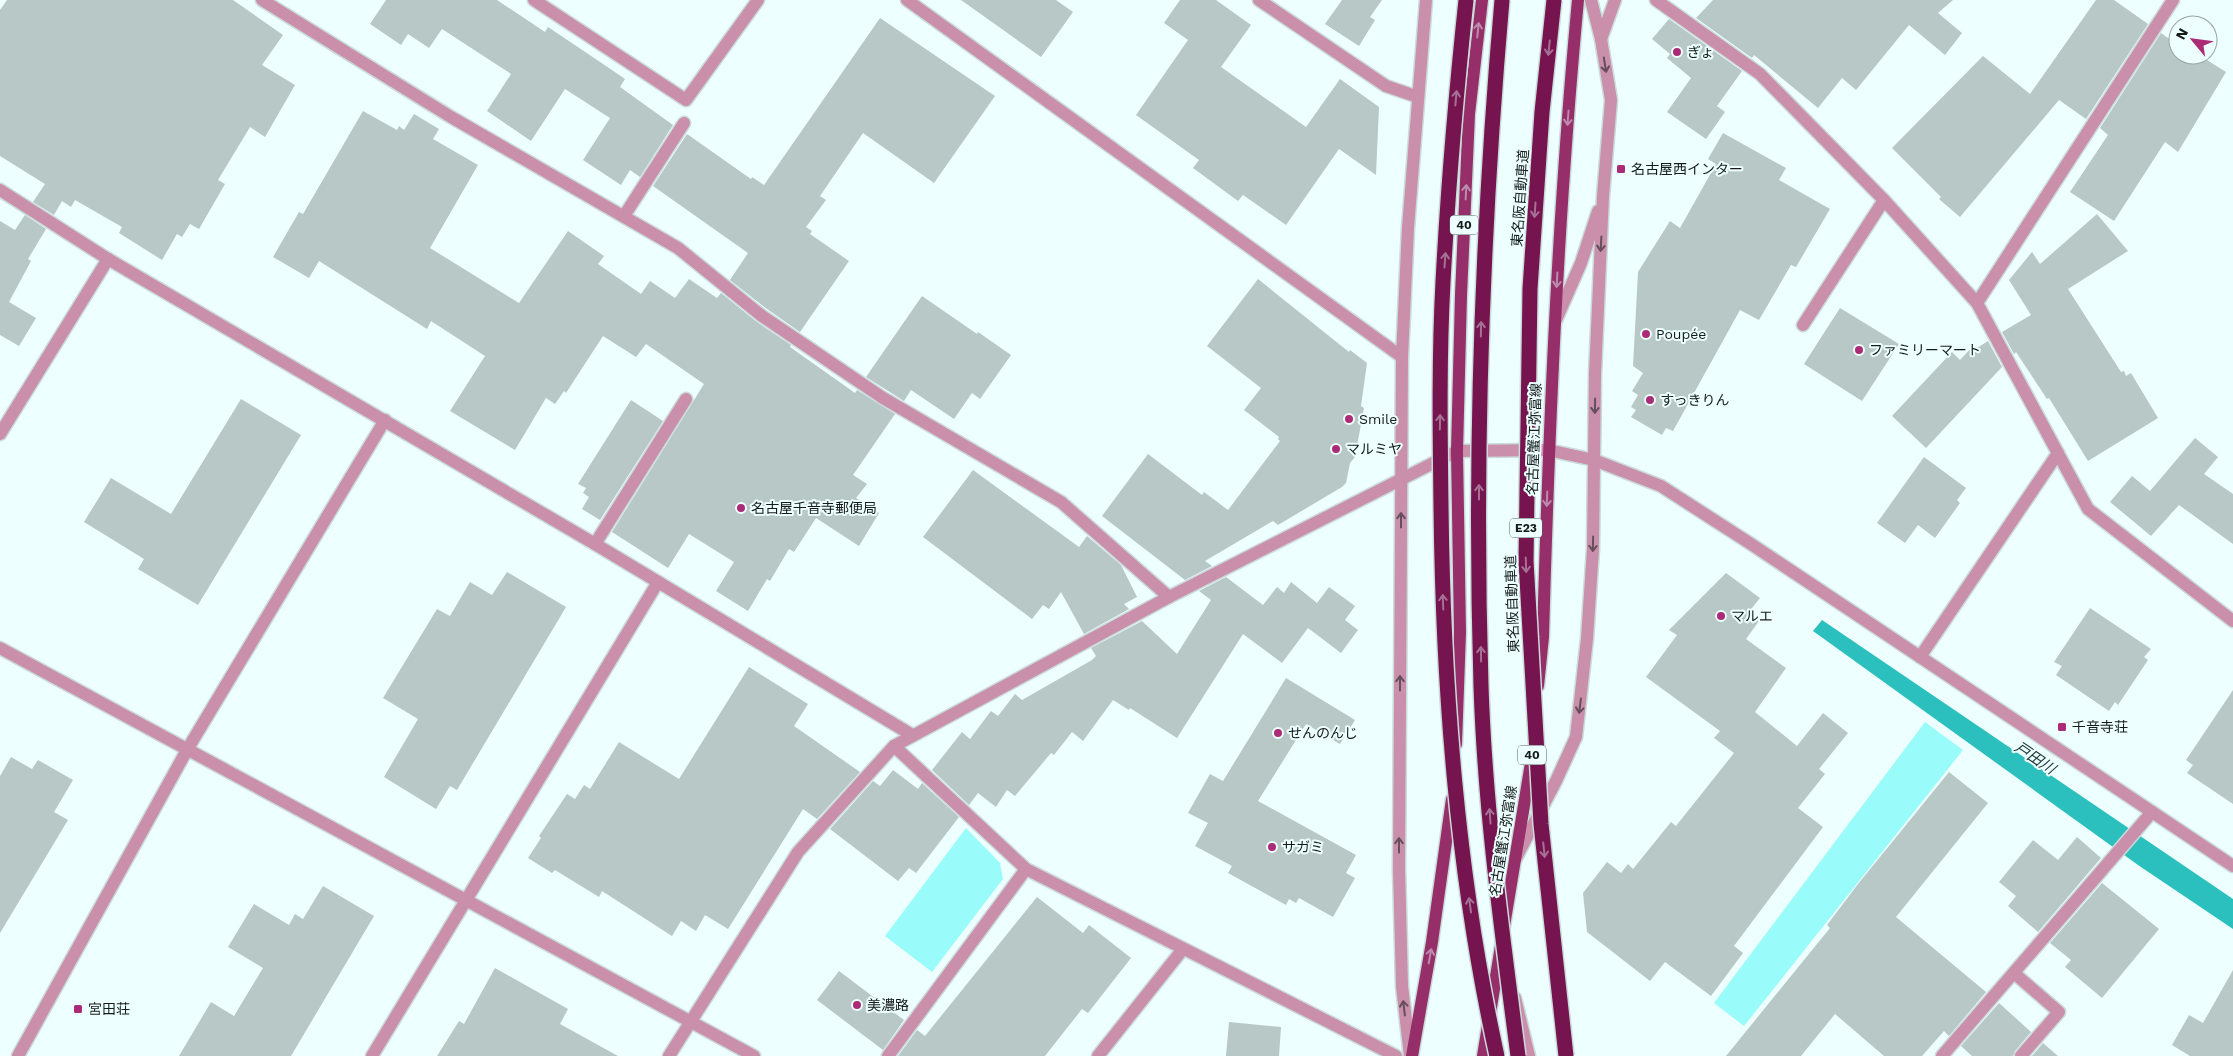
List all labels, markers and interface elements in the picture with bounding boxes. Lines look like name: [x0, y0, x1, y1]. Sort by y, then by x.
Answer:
north arrow: [2168, 15, 2218, 65]
one-way arrow: [1473, 22, 1483, 38]
text: N: [2172, 25, 2191, 42]
one-way arrow: [1544, 40, 1554, 56]
place label: ぎょ: [1687, 44, 1714, 60]
marker: ぎょ: [1671, 46, 1683, 58]
one-way arrow: [1600, 56, 1610, 72]
one-way arrow: [1451, 90, 1461, 106]
one-way arrow: [1563, 110, 1572, 126]
street label: 東名阪自動車道: [1509, 149, 1531, 247]
place label: 名古屋西インター: [1631, 161, 1743, 177]
marker: 名古屋西インター: [1615, 163, 1627, 175]
one-way arrow: [1461, 184, 1470, 200]
one-way arrow: [1531, 202, 1540, 218]
road number: 40: [1450, 216, 1478, 234]
one-way arrow: [1596, 236, 1605, 252]
one-way arrow: [1440, 252, 1449, 268]
one-way arrow: [1552, 272, 1561, 288]
one-way arrow: [1477, 321, 1486, 337]
place label: Poupée: [1656, 326, 1706, 342]
marker: Poupée: [1640, 328, 1652, 340]
place label: ファミリーマート: [1869, 342, 1981, 358]
marker: ファミリーマート: [1853, 344, 1865, 356]
street label: 名古屋蟹江弥富線: [1524, 383, 1544, 495]
place label: すっきりん: [1660, 392, 1729, 408]
marker: すっきりん: [1644, 394, 1656, 406]
one-way arrow: [1590, 398, 1599, 414]
place label: Smile: [1359, 411, 1397, 427]
marker: Smile: [1343, 413, 1355, 425]
one-way arrow: [1436, 414, 1445, 430]
place label: マルミヤ: [1346, 441, 1402, 457]
marker: マルミヤ: [1330, 443, 1342, 455]
one-way arrow: [1474, 484, 1484, 500]
one-way arrow: [1542, 490, 1551, 506]
place label: 名古屋千音寺郵便局: [751, 500, 877, 516]
marker: 名古屋千音寺郵便局: [735, 502, 747, 514]
one-way arrow: [1396, 513, 1405, 529]
road number: E23: [1510, 518, 1542, 538]
one-way arrow: [1588, 536, 1598, 552]
street label: 東名阪自動車道: [1502, 555, 1522, 653]
one-way arrow: [1521, 556, 1531, 573]
one-way arrow: [1438, 594, 1447, 610]
place label: マルエ: [1731, 608, 1773, 624]
marker: マルエ: [1715, 610, 1727, 622]
one-way arrow: [1476, 646, 1486, 662]
one-way arrow: [1395, 675, 1405, 692]
one-way arrow: [1575, 697, 1585, 713]
place label: 千音寺荘: [2072, 719, 2128, 735]
marker: 千音寺荘: [2056, 721, 2068, 733]
place label: せんのんじ: [1288, 725, 1358, 741]
marker: せんのんじ: [1272, 727, 1284, 739]
water label: 戸田川: [2011, 738, 2060, 779]
road number: 40: [1518, 746, 1546, 764]
street label: 名古屋蟹江弥富線: [1486, 784, 1520, 898]
one-way arrow: [1485, 809, 1495, 825]
one-way arrow: [1394, 838, 1404, 854]
place label: サガミ: [1282, 839, 1324, 855]
marker: サガミ: [1266, 841, 1278, 853]
one-way arrow: [1539, 841, 1549, 857]
one-way arrow: [1465, 897, 1475, 913]
one-way arrow: [1425, 949, 1435, 965]
place label: 美濃路: [867, 997, 909, 1013]
marker: 美濃路: [851, 999, 863, 1011]
one-way arrow: [1399, 1000, 1409, 1016]
place label: 宮田荘: [88, 1001, 130, 1017]
marker: 宮田荘: [72, 1003, 84, 1015]

